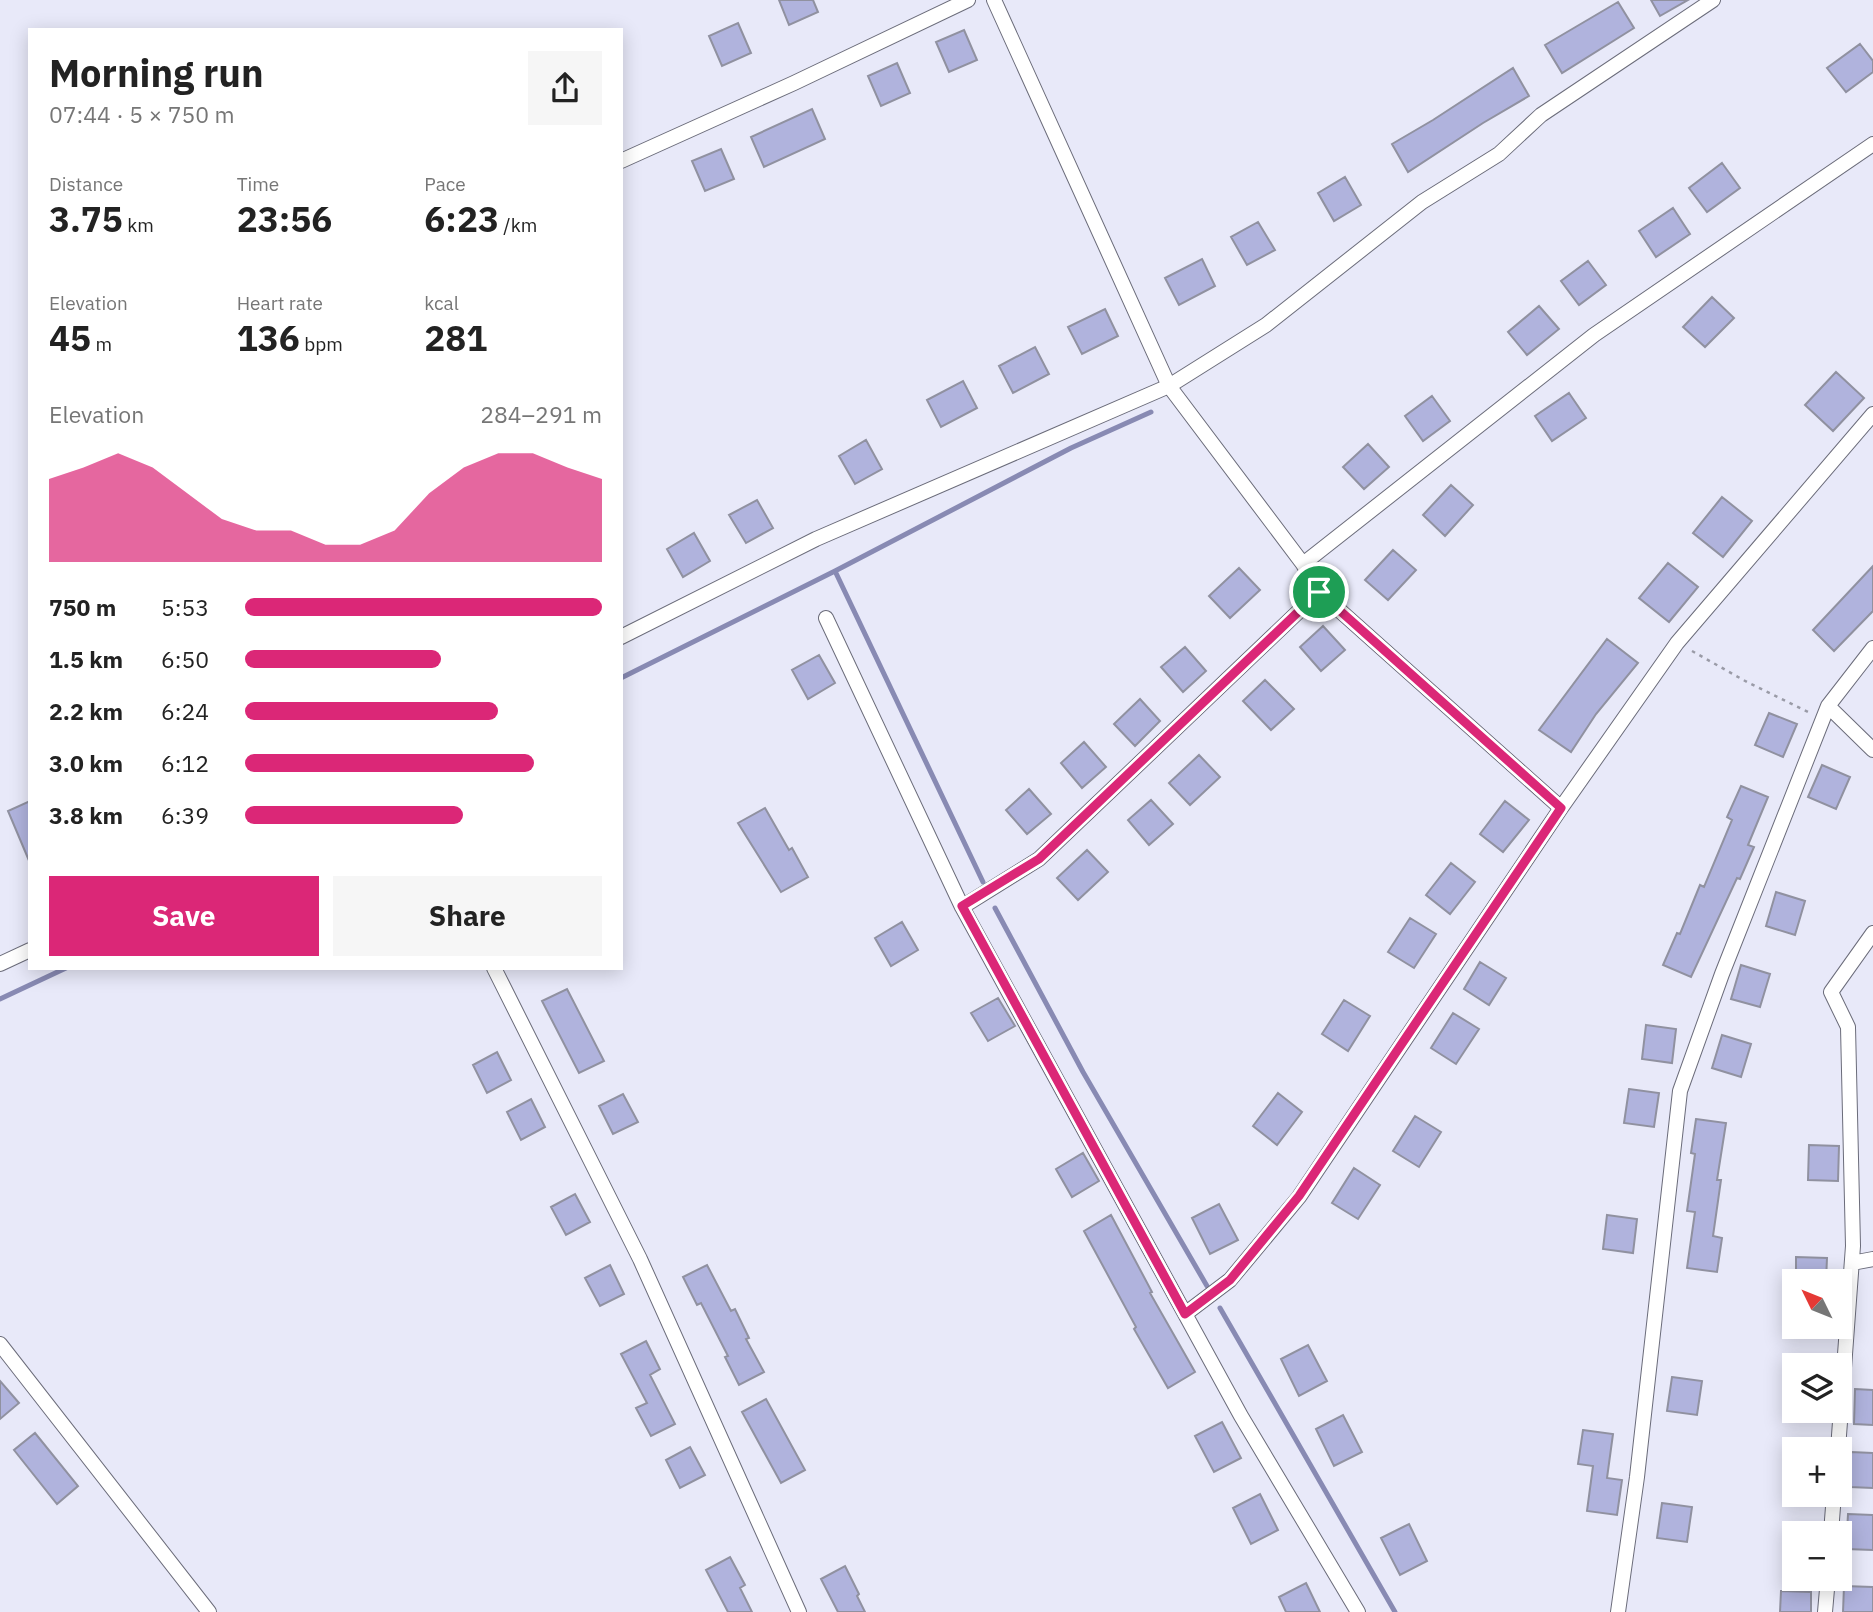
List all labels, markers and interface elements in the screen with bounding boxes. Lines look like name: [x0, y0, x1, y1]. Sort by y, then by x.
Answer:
text: Morning run: [49, 48, 264, 97]
button: share: [528, 51, 602, 125]
text: 07:44 · 5 × 750 m: [49, 99, 235, 129]
text: Distance: [49, 172, 123, 196]
text: Time: [237, 172, 279, 196]
text: Pace: [424, 172, 466, 196]
text: 3.75: [49, 196, 123, 242]
text: 23:56: [237, 196, 332, 242]
text: 6:23: [424, 196, 499, 242]
text: km: [123, 213, 154, 237]
text: /km: [499, 213, 537, 237]
text: Elevation: [49, 291, 128, 315]
text: Heart rate: [237, 291, 323, 315]
text: kcal: [424, 291, 459, 315]
text: 45: [49, 315, 91, 361]
text: 136: [237, 315, 300, 361]
text: 281: [424, 315, 487, 361]
text: m: [91, 332, 112, 356]
text: bpm: [300, 332, 343, 356]
text: Elevation: [49, 399, 144, 429]
text: 284–291 m: [480, 399, 602, 429]
pin: [1289, 562, 1349, 622]
icon: arrive: [1300, 573, 1338, 611]
text: 750 m: [49, 592, 116, 622]
text: 5:53: [161, 592, 209, 622]
text: 1.5 km: [49, 644, 123, 674]
text: 6:50: [161, 644, 209, 674]
text: 2.2 km: [49, 696, 123, 726]
text: 6:24: [161, 696, 209, 726]
text: 3.0 km: [49, 748, 123, 778]
text: 6:12: [161, 748, 209, 778]
text: 3.8 km: [49, 800, 123, 830]
text: 6:39: [161, 800, 209, 830]
button: Save: [49, 876, 319, 956]
button: Share: [333, 876, 602, 956]
north arrow: [1782, 1269, 1852, 1339]
map controls: [1782, 1269, 1852, 1591]
button: layers: [1782, 1353, 1852, 1423]
button: +: [1782, 1437, 1852, 1507]
button: −: [1782, 1521, 1852, 1591]

